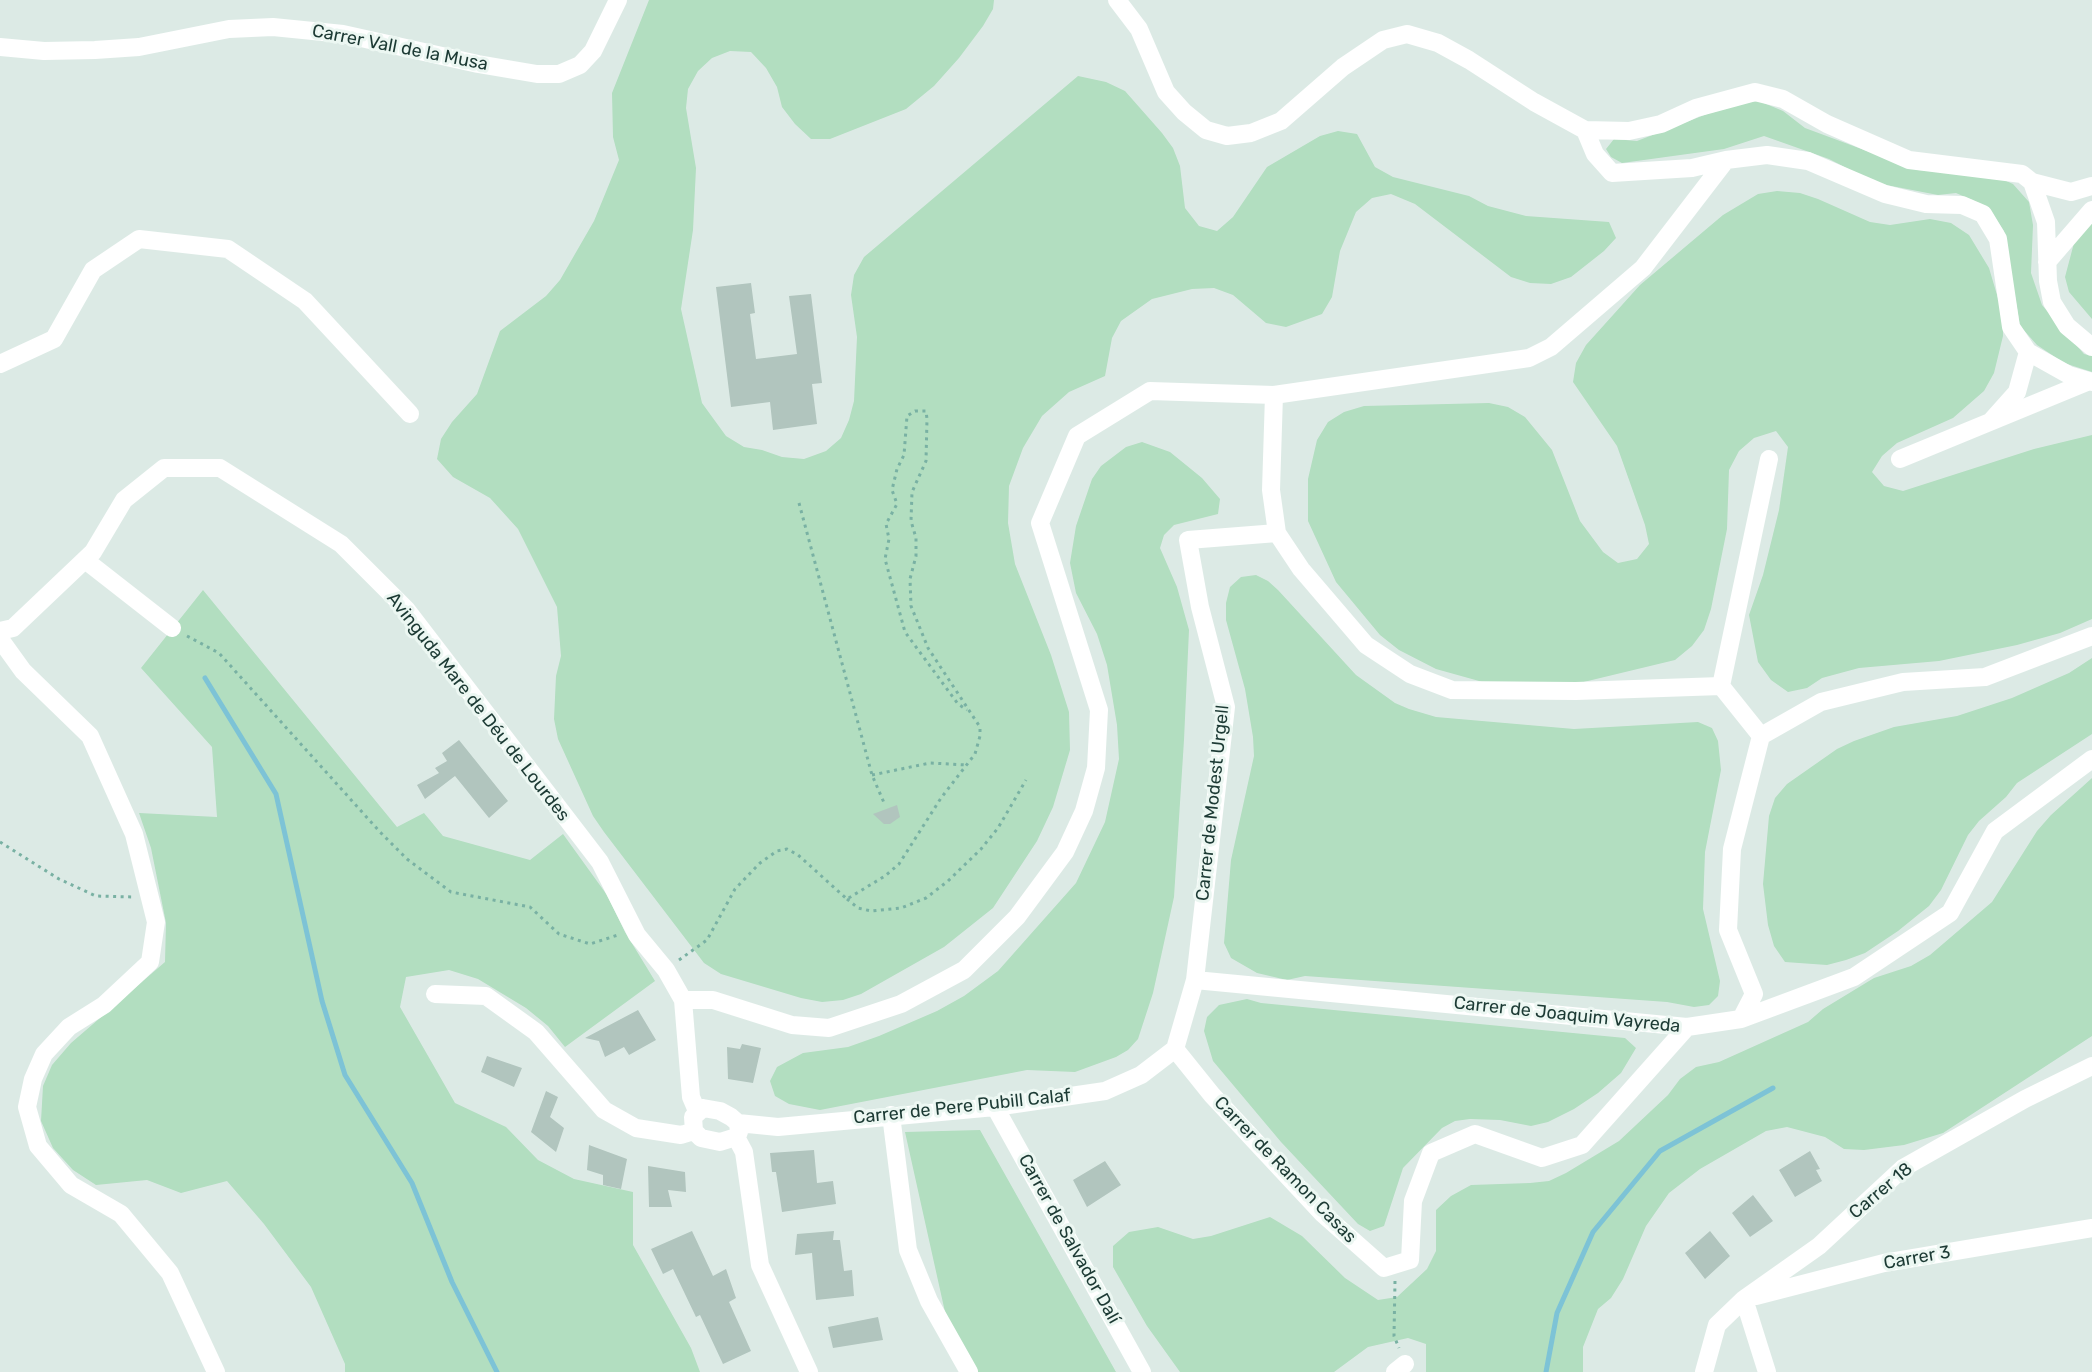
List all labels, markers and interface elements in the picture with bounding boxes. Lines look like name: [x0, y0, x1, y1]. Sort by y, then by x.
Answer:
street label: Carrer Vall de la Musa: [310, 20, 490, 76]
street label: Avinguda Mare de Déu de Lourdes: [382, 588, 574, 826]
street label: Carrer de Modest Urgell: [1192, 704, 1234, 902]
street label: Carrer de Joaquim Vayreda: [1453, 992, 1681, 1038]
street label: Carrer de Pere Pubill Calaf: [852, 1085, 1072, 1129]
street label: Carrer de Ramon Casas: [1209, 1092, 1361, 1248]
street label: Carrer de Salvador Dalí: [1013, 1151, 1125, 1327]
street label: Carrer 18: [1845, 1158, 1917, 1224]
street label: Carrer 3: [1882, 1241, 1952, 1275]

